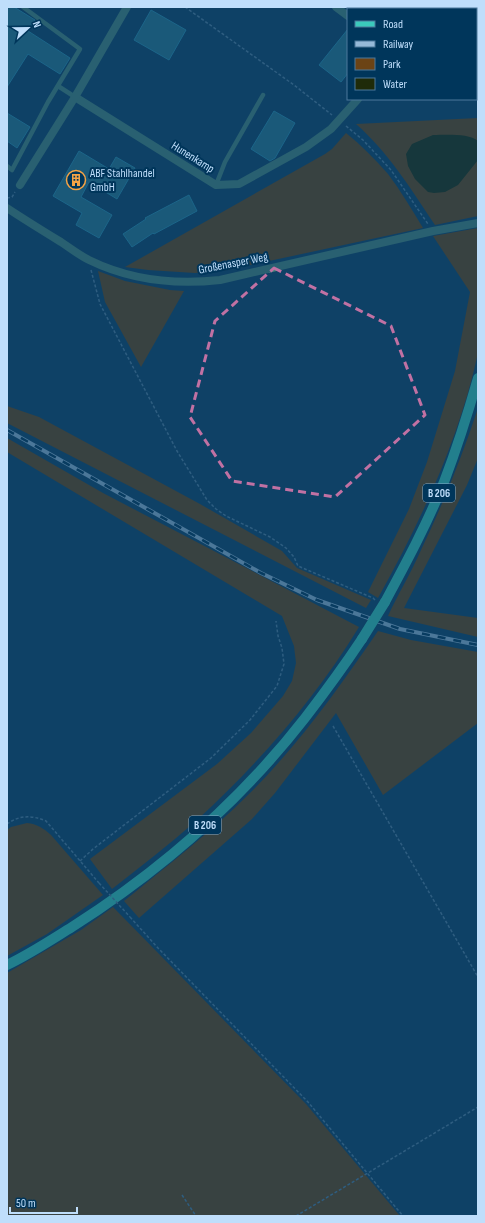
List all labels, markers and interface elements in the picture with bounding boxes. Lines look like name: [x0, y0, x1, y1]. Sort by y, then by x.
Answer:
north arrow: [8, 8, 48, 48]
legend: [347, 8, 477, 100]
text: Road: [383, 17, 403, 32]
text: N: [30, 19, 44, 30]
text: Railway: [383, 37, 414, 52]
text: Park: [383, 57, 401, 72]
text: Water: [383, 77, 407, 92]
street label: Hunenkamp: [168, 138, 217, 177]
place label: ABF Stahlhandel GmbH: [89, 166, 155, 195]
building icon: ABF Stahlhandel GmbH: [65, 169, 87, 191]
street label: Großenasper Weg: [197, 249, 269, 278]
road number: B 206: [423, 484, 455, 502]
road number: B 206: [189, 816, 221, 834]
scale bar: [10, 1189, 77, 1215]
text: 50 m: [16, 1196, 36, 1211]

